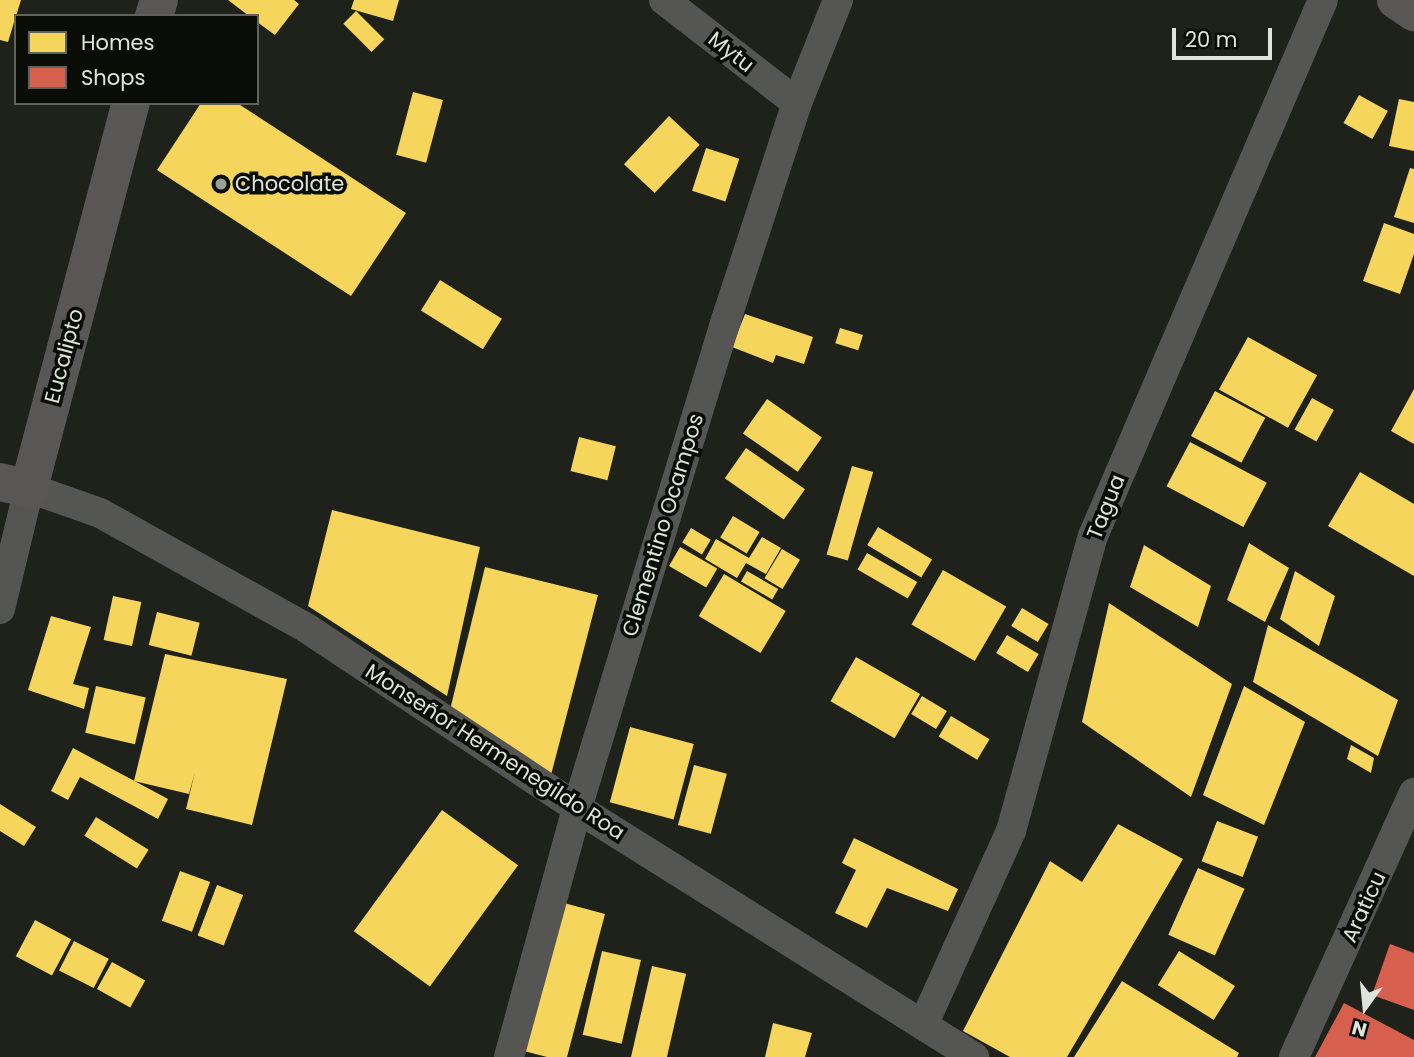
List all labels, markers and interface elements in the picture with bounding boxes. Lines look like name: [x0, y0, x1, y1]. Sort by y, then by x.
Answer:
legend: [14, 14, 259, 105]
scale bar: [1176, 14, 1276, 58]
text: 20 m: [1185, 25, 1238, 54]
street label: Mytu: [703, 26, 759, 78]
text: Homes: [81, 28, 155, 57]
text: Shops: [81, 63, 145, 92]
place label: Chocolate: [235, 171, 344, 197]
marker: Chocolate: [213, 176, 229, 192]
street label: Eucalipto: [39, 306, 89, 406]
street label: Clementino Ocampos: [617, 411, 709, 639]
street label: Tagua: [1082, 471, 1130, 543]
street label: Monseñor Hermenegildo Roa: [361, 659, 629, 845]
street label: Araticu: [1337, 868, 1391, 946]
north arrow: [1330, 973, 1400, 1043]
text: N: [1349, 1014, 1370, 1044]

